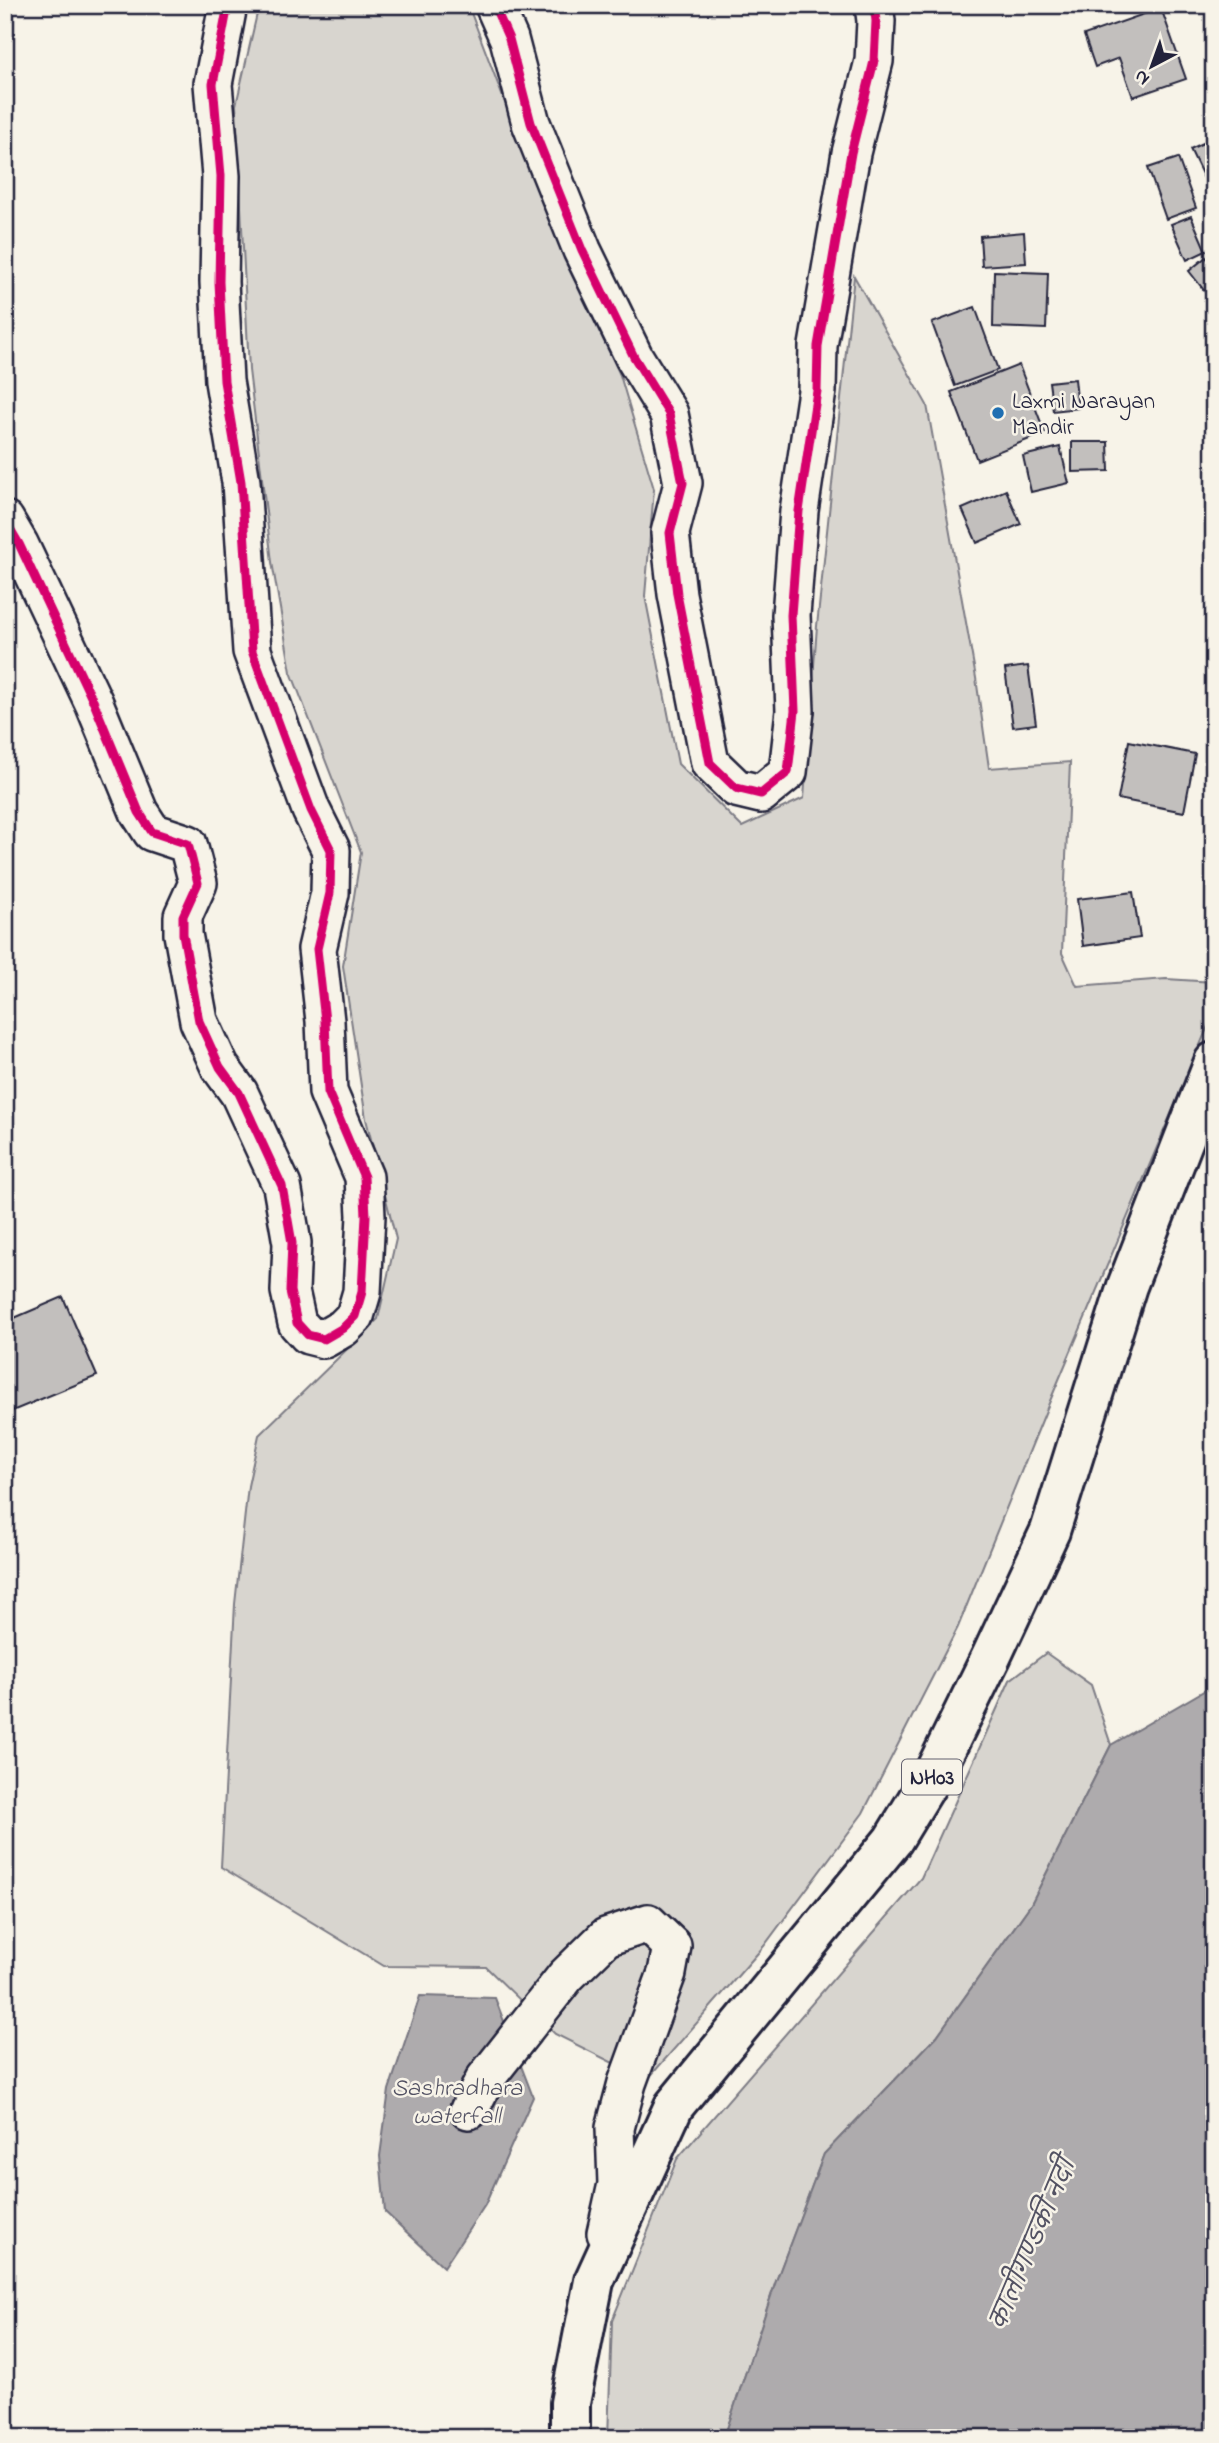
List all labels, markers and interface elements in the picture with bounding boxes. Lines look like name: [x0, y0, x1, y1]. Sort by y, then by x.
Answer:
north arrow: [1118, 32, 1188, 102]
text: N: [1129, 62, 1156, 91]
place label: Laxmi Narayan Mandir: [1012, 386, 1155, 445]
marker: Laxmi Narayan Mandir: [990, 405, 1006, 421]
road number: NH03: [902, 1760, 962, 1795]
water label: Sashradhara waterfall: [392, 2072, 523, 2135]
water label: कालीगण्डकी नदी: [979, 2147, 1088, 2336]

